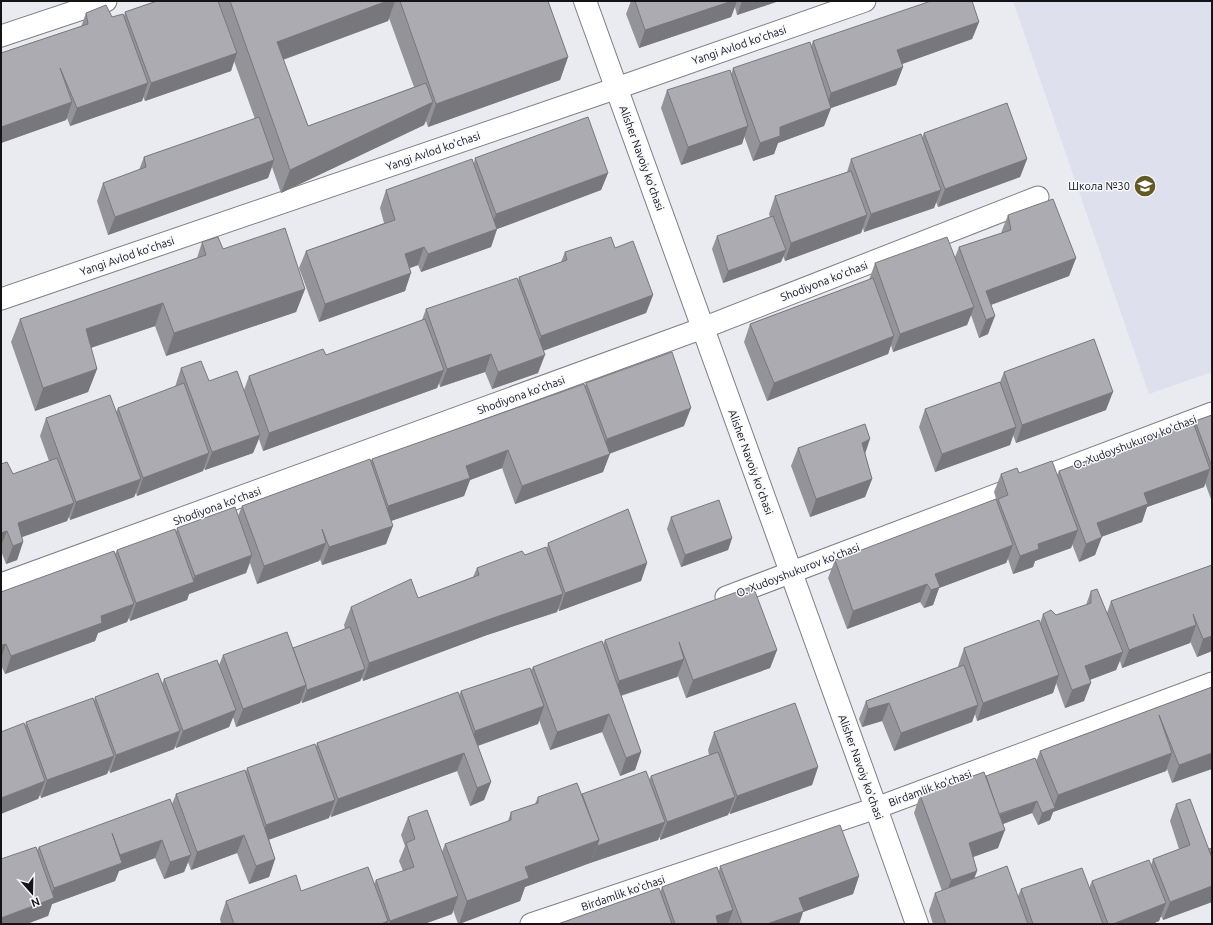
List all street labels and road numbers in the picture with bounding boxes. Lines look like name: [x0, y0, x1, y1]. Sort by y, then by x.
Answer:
street label: Yangi Avlod ko'chasi: [690, 23, 788, 67]
street label: Alisher Navoiy ko'chasi: [617, 104, 667, 212]
street label: Yangi Avlod ko'chasi: [384, 129, 482, 173]
street label: Yangi Avlod ko'chasi: [78, 234, 176, 278]
street label: Shodiyona ko'chasi: [779, 259, 869, 303]
street label: Shodiyona ko'chasi: [476, 374, 566, 416]
street label: Alisher Navoiy ko'chasi: [726, 408, 776, 516]
street label: O. Xudoyshukurov ko'chasi: [1072, 413, 1198, 471]
street label: Shodiyona ko'chasi: [172, 485, 262, 527]
street label: O. Xudoyshukurov ko'chasi: [735, 541, 861, 599]
street label: Alisher Navoiy ko'chasi: [836, 713, 886, 821]
street label: Birdamlik ko'chasi: [887, 767, 973, 809]
street label: Birdamlik ko'chasi: [580, 873, 666, 913]

